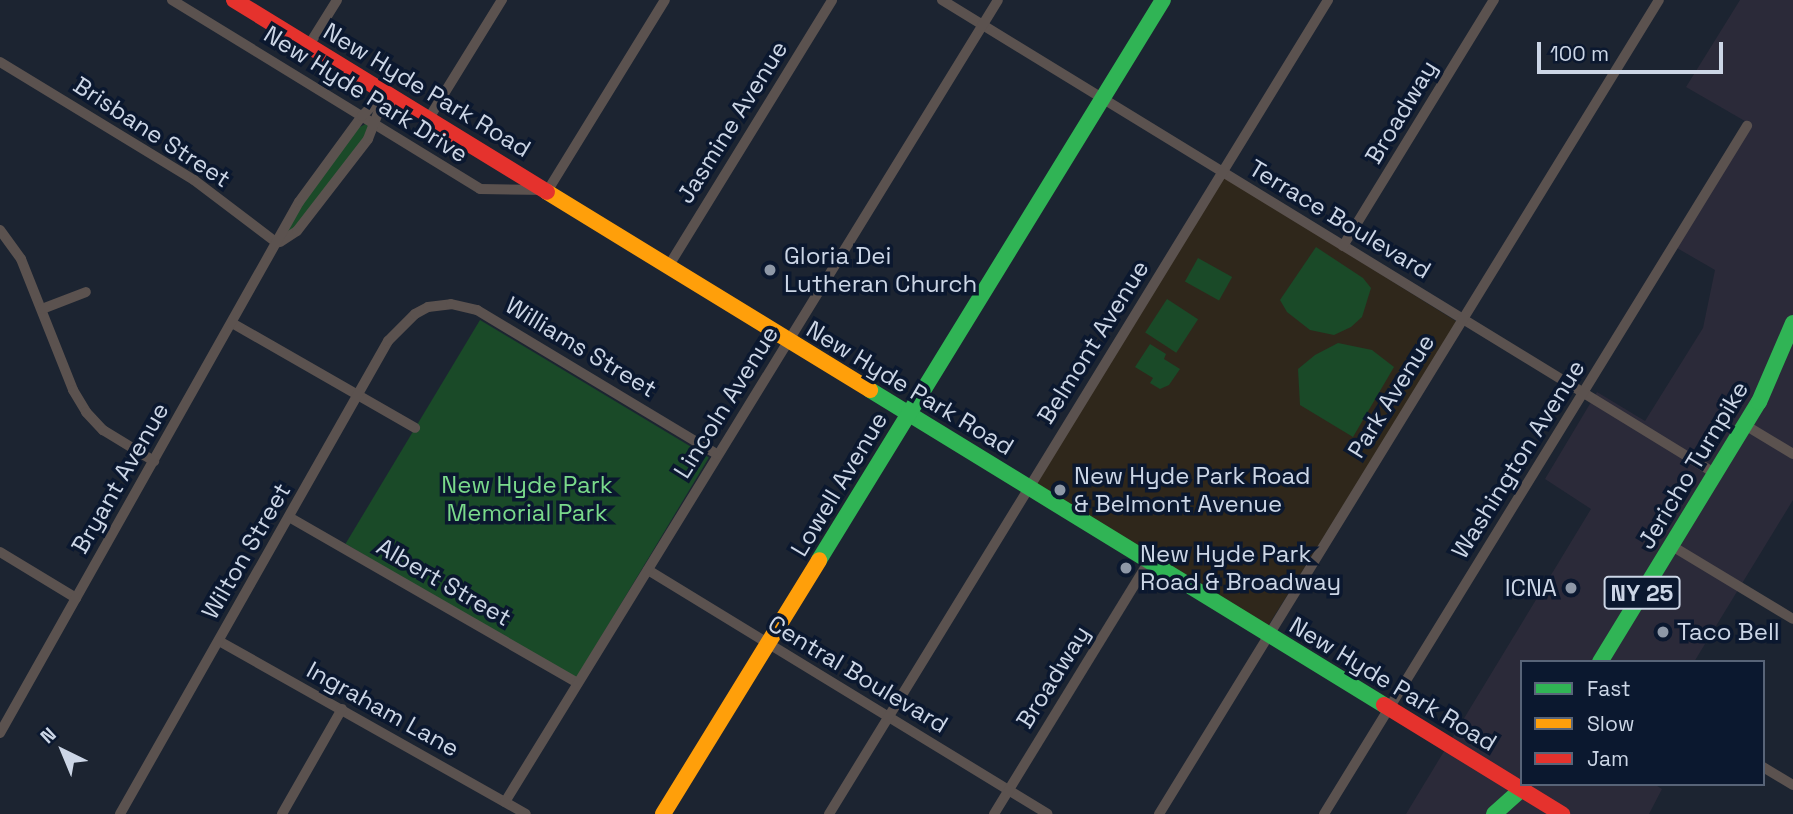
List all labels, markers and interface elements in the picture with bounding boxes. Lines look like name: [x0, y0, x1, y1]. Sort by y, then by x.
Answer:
street label: New Hyde Park Road: [318, 17, 536, 163]
street label: New Hyde Park Drive: [259, 19, 473, 169]
scale bar: [1541, 28, 1727, 72]
street label: Jasmine Avenue: [670, 35, 794, 209]
text: 100 m: [1550, 40, 1609, 67]
street label: Broadway: [1359, 55, 1443, 169]
street label: Brisbane Street: [68, 71, 236, 193]
street label: Terrace Boulevard: [1244, 153, 1436, 285]
place label: Gloria Dei Lutheran Church: [784, 242, 977, 298]
street label: Belmont Avenue: [1031, 255, 1155, 429]
marker: Gloria Dei Lutheran Church: [762, 262, 778, 278]
street label: Williams Street: [500, 291, 662, 403]
street label: New Hyde Park Road: [801, 315, 1019, 461]
street label: Lincoln Avenue: [668, 320, 784, 484]
street label: Park Avenue: [1341, 329, 1441, 463]
street label: Washington Avenue: [1445, 354, 1591, 564]
street label: Jericho Turnpike: [1631, 376, 1755, 554]
street label: Bryant Avenue: [65, 397, 175, 559]
street label: Lowell Avenue: [785, 407, 893, 561]
place label: New Hyde Park Road & Belmont Avenue: [1074, 462, 1311, 518]
park label: New Hyde Park Memorial Park: [441, 471, 613, 527]
street label: Wilton Street: [195, 478, 297, 624]
marker: New Hyde Park Road & Belmont Avenue: [1052, 482, 1068, 498]
street label: Albert Street: [372, 532, 516, 632]
place label: New Hyde Park Road & Broadway: [1140, 540, 1341, 596]
marker: New Hyde Park Road & Broadway: [1118, 560, 1134, 576]
road number: NY 25: [1602, 573, 1682, 612]
place label: ICNA: [1505, 574, 1557, 602]
marker: ICNA: [1563, 580, 1579, 596]
street label: Central Boulevard: [763, 609, 953, 739]
street label: New Hyde Park Road: [1284, 611, 1502, 757]
place label: Taco Bell: [1677, 618, 1780, 646]
street label: Broadway: [1010, 620, 1096, 734]
marker: Taco Bell: [1655, 624, 1671, 640]
street label: Ingraham Lane: [302, 655, 464, 763]
legend: [1520, 660, 1765, 786]
text: Fast: [1587, 675, 1631, 702]
text: Slow: [1587, 710, 1635, 737]
north arrow: [28, 716, 98, 786]
text: N: [35, 722, 62, 749]
text: Jam: [1587, 745, 1629, 772]

